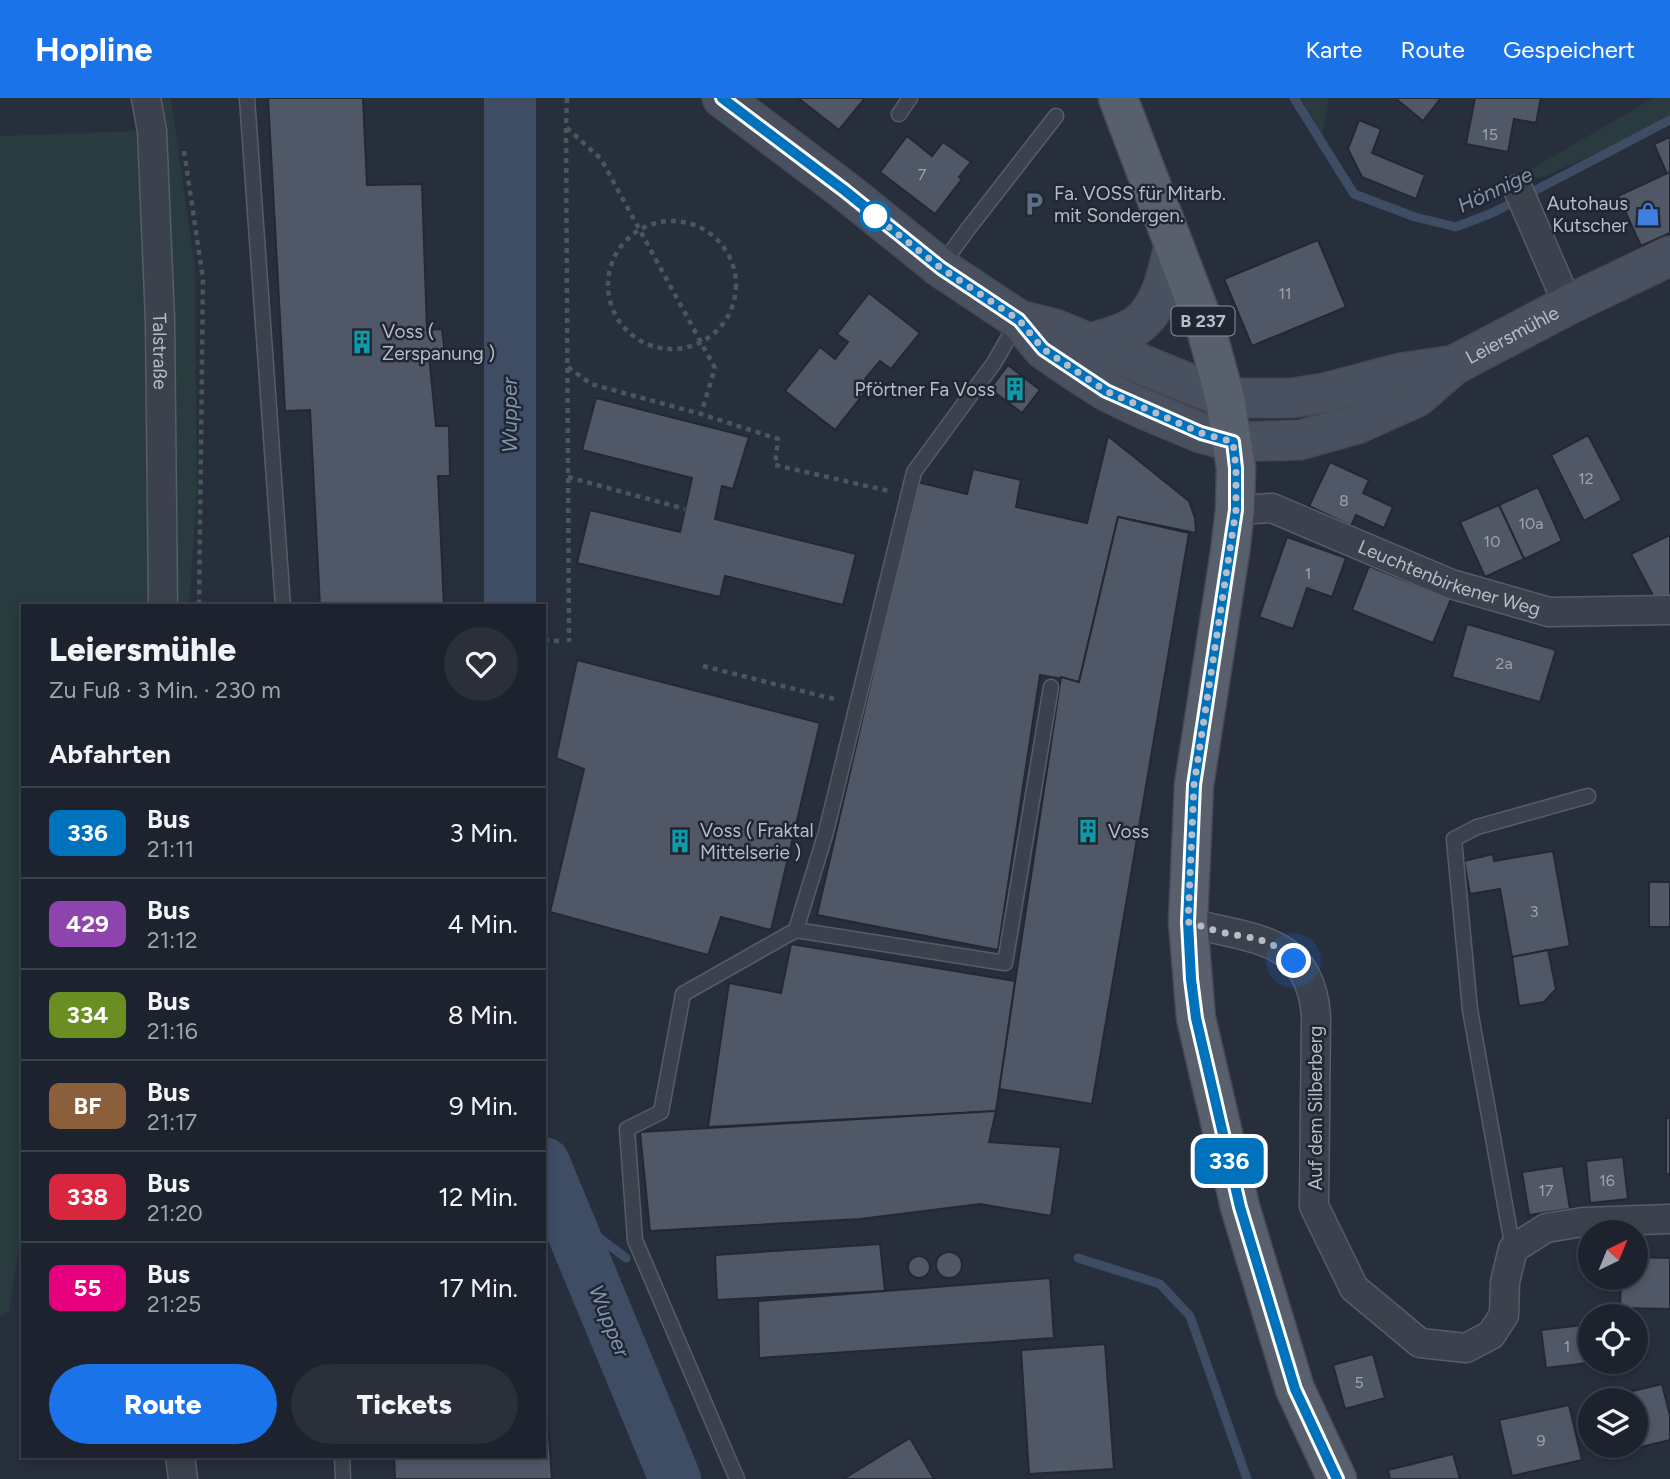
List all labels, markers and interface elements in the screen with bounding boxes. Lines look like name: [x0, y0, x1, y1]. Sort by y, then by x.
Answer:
text: Hopline: [35, 30, 153, 69]
text: Karte: [1306, 35, 1362, 64]
text: Route: [1400, 35, 1465, 64]
text: Gespeichert: [1503, 35, 1635, 64]
house number: 15: [1482, 125, 1498, 144]
water label: Hönnige: [1453, 161, 1537, 218]
house number: 7: [918, 165, 927, 184]
place label: Fa. VOSS für Mitarb. mit Sondergen.: [1054, 182, 1226, 227]
parking icon: Fa. VOSS für Mitarb. mit Sondergen.: [1020, 190, 1048, 218]
place label: Autohaus Kutscher: [1547, 192, 1629, 237]
shop icon: Autohaus Kutscher: [1634, 200, 1662, 228]
unlabelled marker: [860, 201, 890, 231]
house number: 11: [1278, 284, 1292, 303]
street label: Leiersmühle: [1462, 301, 1563, 369]
road number: B 237: [1172, 306, 1234, 336]
street label: Talstraße: [148, 313, 172, 390]
place label: Voss ( Zerspanung ): [382, 320, 495, 365]
building icon: Voss ( Zerspanung ): [348, 328, 376, 356]
building icon: Pförtner Fa Voss: [1001, 375, 1029, 403]
water label: Wupper: [497, 376, 522, 453]
place label: Pförtner Fa Voss: [855, 378, 995, 401]
house number: 12: [1578, 469, 1594, 488]
house number: 8: [1339, 491, 1349, 510]
house number: 10a: [1518, 514, 1544, 533]
house number: 10: [1484, 532, 1500, 551]
street label: Leuchtenbirkener Weg: [1355, 535, 1543, 621]
house number: 1: [1305, 564, 1311, 583]
button: heart: [444, 627, 518, 701]
text: Leiersmühle: [49, 630, 236, 669]
house number: 2a: [1495, 654, 1513, 673]
text: Zu Fuß · 3 Min. · 230 m: [49, 676, 281, 704]
text: Abfahrten: [49, 738, 171, 770]
text: Bus: [147, 803, 190, 835]
text: 3 Min.: [449, 817, 518, 849]
building icon: Voss: [1074, 817, 1102, 845]
text: 336: [67, 818, 108, 847]
place label: Voss ( Fraktal Mittelserie ): [700, 819, 814, 864]
place label: Voss: [1108, 820, 1149, 843]
building icon: Voss ( Fraktal Mittelserie ): [666, 827, 694, 855]
text: 21:11: [147, 835, 194, 863]
text: Bus: [147, 894, 190, 926]
house number: 3: [1530, 902, 1538, 921]
text: 4 Min.: [447, 908, 518, 940]
text: 429: [66, 909, 109, 938]
text: 21:12: [147, 926, 198, 954]
your location: [1276, 943, 1311, 978]
text: Bus: [147, 985, 190, 1017]
text: 8 Min.: [448, 999, 518, 1031]
text: 334: [67, 1000, 108, 1029]
text: 21:16: [147, 1017, 198, 1045]
street label: Auf dem Silberberg: [1304, 1026, 1327, 1190]
text: Bus: [147, 1076, 190, 1108]
text: 9 Min.: [449, 1090, 518, 1122]
text: BF: [74, 1091, 101, 1120]
text: 21:17: [147, 1108, 197, 1136]
line badge: 336: [1189, 1138, 1269, 1184]
text: 336: [1209, 1146, 1249, 1175]
text: Bus: [147, 1167, 190, 1199]
house number: 16: [1599, 1171, 1615, 1190]
text: 12 Min.: [438, 1181, 518, 1213]
house number: 17: [1538, 1181, 1554, 1200]
text: 338: [67, 1182, 108, 1211]
text: 21:20: [147, 1199, 203, 1227]
north arrow: [1578, 1220, 1648, 1290]
map controls: [1578, 1220, 1648, 1458]
text: Bus: [147, 1258, 190, 1290]
text: 17 Min.: [439, 1272, 518, 1304]
text: 55: [74, 1273, 101, 1302]
water label: Wupper: [584, 1281, 635, 1361]
text: 21:25: [147, 1290, 201, 1318]
button: locate: [1578, 1304, 1648, 1374]
house number: 1: [1564, 1337, 1570, 1356]
button: Route: [49, 1364, 277, 1444]
button: Tickets: [291, 1364, 518, 1444]
house number: 5: [1354, 1373, 1364, 1392]
button: layers: [1578, 1388, 1648, 1458]
house number: 9: [1536, 1431, 1546, 1450]

